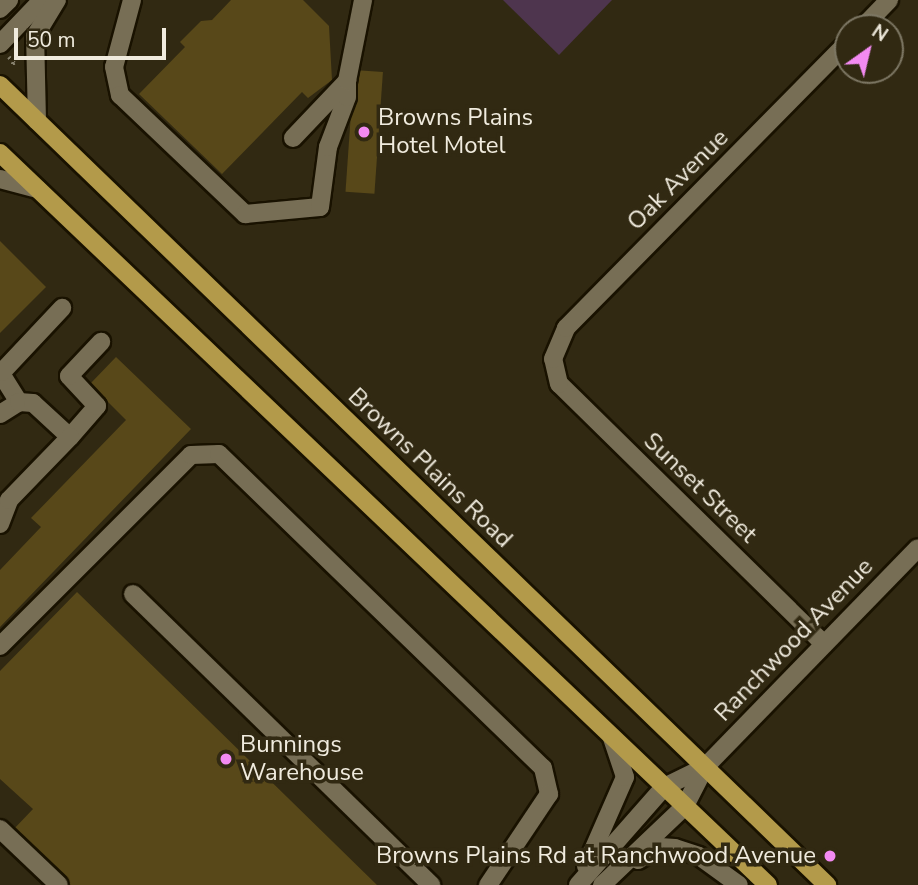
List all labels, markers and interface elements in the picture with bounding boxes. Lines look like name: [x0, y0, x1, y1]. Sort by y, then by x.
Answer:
scale bar: [18, 14, 170, 58]
north arrow: [834, 14, 904, 84]
text: N: [866, 18, 893, 48]
text: 50 m: [27, 26, 76, 54]
place label: Browns Plains Hotel Motel: [378, 104, 533, 160]
marker: Browns Plains Hotel Motel: [356, 124, 372, 140]
street label: Oak Avenue: [622, 124, 734, 236]
street label: Browns Plains Road: [342, 382, 518, 554]
street label: Sunset Street: [637, 427, 763, 549]
street label: Ranchwood Avenue: [709, 552, 879, 728]
place label: Bunnings Warehouse: [240, 731, 364, 787]
marker: Bunnings Warehouse: [218, 751, 234, 767]
place label: Browns Plains Rd at Ranchwood Avenue: [376, 842, 816, 870]
marker: Browns Plains Rd at Ranchwood Avenue: [822, 848, 838, 864]

